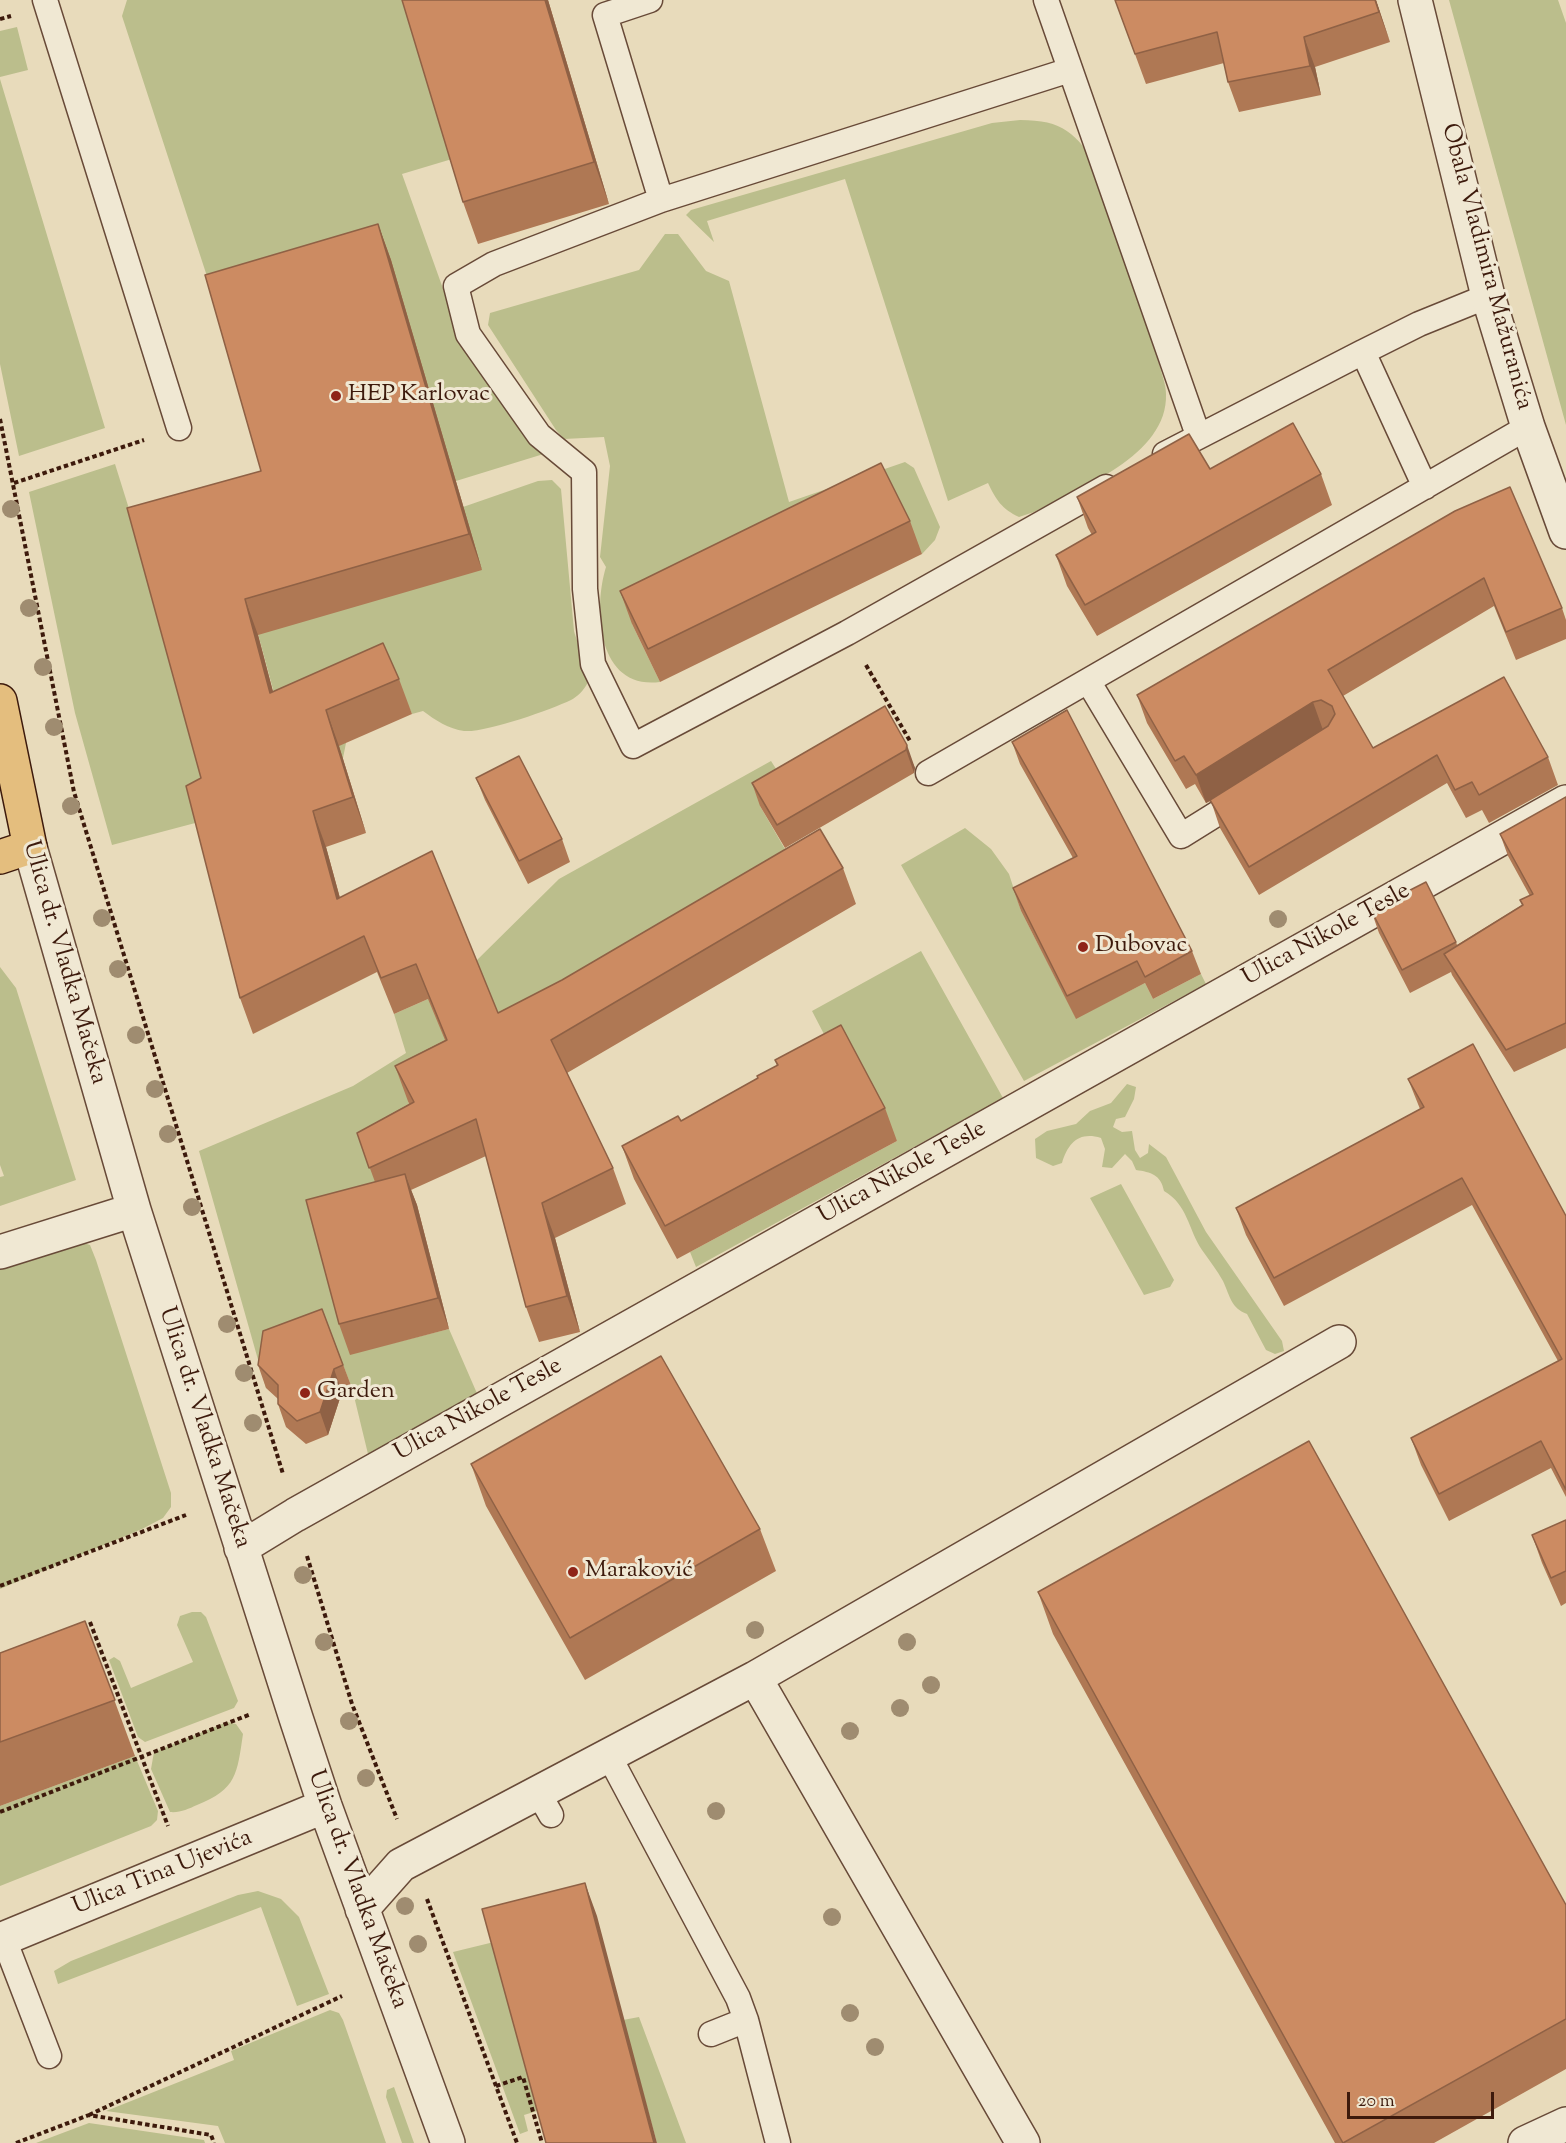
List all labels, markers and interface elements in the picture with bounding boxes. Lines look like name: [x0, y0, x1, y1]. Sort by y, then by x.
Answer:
street label: Obala Vladimira Mažuranića: [1433, 121, 1537, 413]
place label: HEP Karlovac: [348, 382, 490, 410]
marker: HEP Karlovac: [329, 389, 343, 403]
street label: Ulica dr. Vladka Mačeka: [14, 838, 112, 1088]
street label: Ulica Nikole Tesle: [1238, 878, 1416, 994]
place label: Dubovac: [1095, 933, 1187, 961]
marker: Dubovac: [1076, 940, 1090, 954]
street label: Ulica Nikole Tesle: [814, 1116, 992, 1232]
street label: Ulica dr. Vladka Mačeka: [150, 1304, 256, 1552]
street label: Ulica Nikole Tesle: [390, 1353, 568, 1469]
place label: Garden: [317, 1379, 395, 1407]
marker: Garden: [298, 1386, 312, 1400]
place label: Maraković: [585, 1558, 693, 1586]
marker: Maraković: [566, 1565, 580, 1579]
street label: Ulica dr. Vladka Mačeka: [299, 1767, 413, 2013]
street label: Ulica Tina Ujevića: [69, 1825, 257, 1923]
scale bar: [1350, 2080, 1497, 2118]
text: 20 m: [1358, 2089, 1395, 2115]

